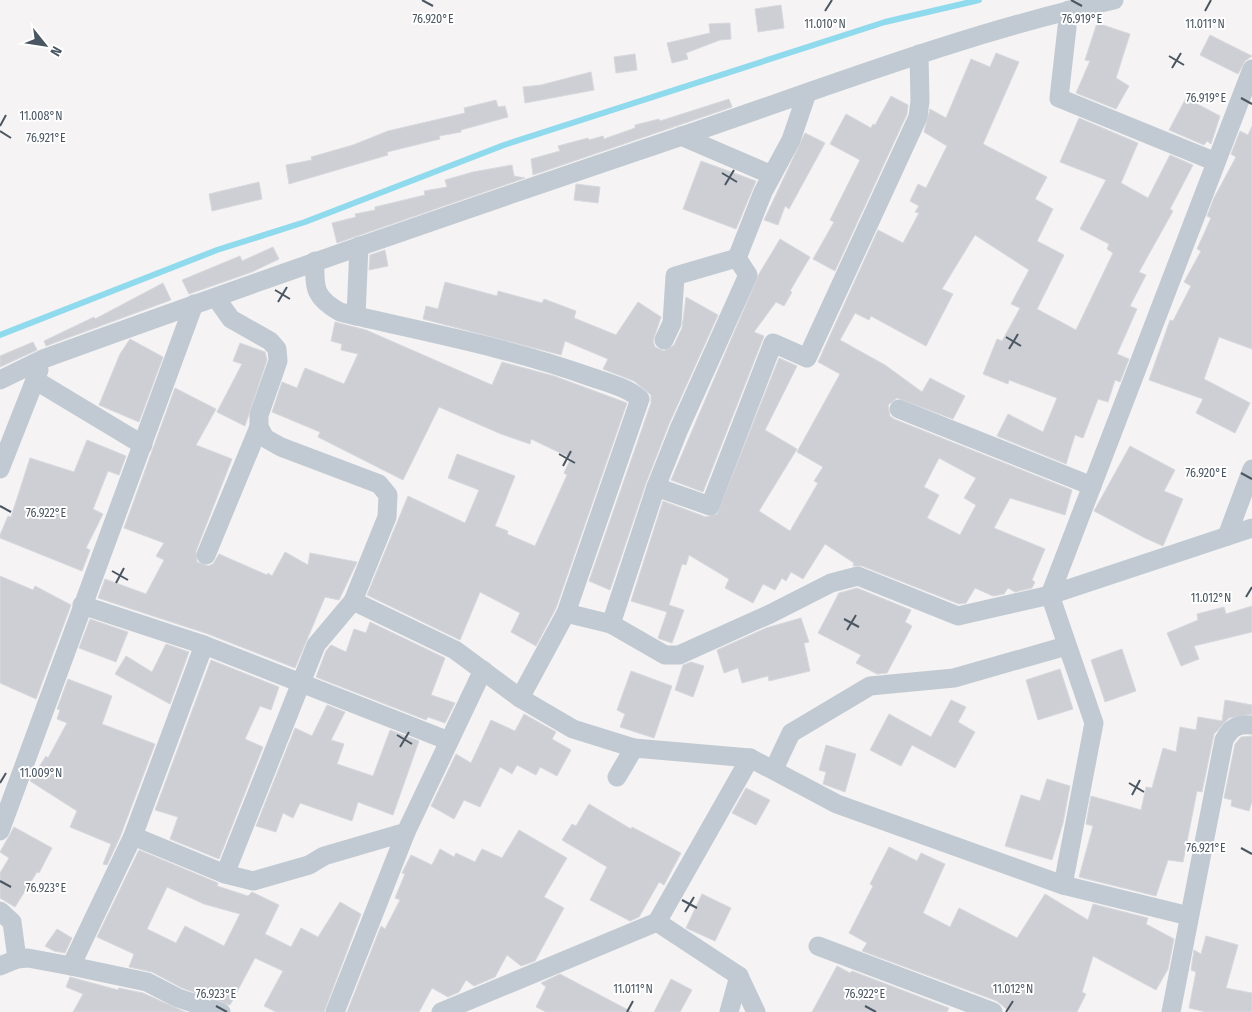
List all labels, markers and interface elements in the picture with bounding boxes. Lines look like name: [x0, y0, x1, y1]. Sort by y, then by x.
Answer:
text: 76.920°E: [412, 12, 454, 26]
text: 76.919°E: [1062, 12, 1102, 26]
text: 11.010°N: [804, 17, 846, 31]
text: 11.011°N: [1185, 17, 1225, 31]
north arrow: [20, 20, 70, 70]
text: N: [46, 43, 65, 59]
text: 76.919°E: [1186, 91, 1226, 105]
text: 11.008°N: [19, 109, 63, 123]
text: 76.921°E: [26, 131, 66, 145]
text: 76.920°E: [1185, 466, 1227, 480]
text: 76.922°E: [26, 506, 66, 520]
text: 11.012°N: [1191, 591, 1231, 605]
text: 11.009°N: [20, 766, 62, 780]
text: 76.921°E: [1186, 841, 1226, 855]
text: 76.923°E: [26, 881, 67, 895]
text: 11.011°N: [613, 982, 653, 996]
text: 11.012°N: [993, 982, 1033, 996]
text: 76.923°E: [196, 987, 237, 1001]
text: 76.922°E: [845, 987, 885, 1001]

